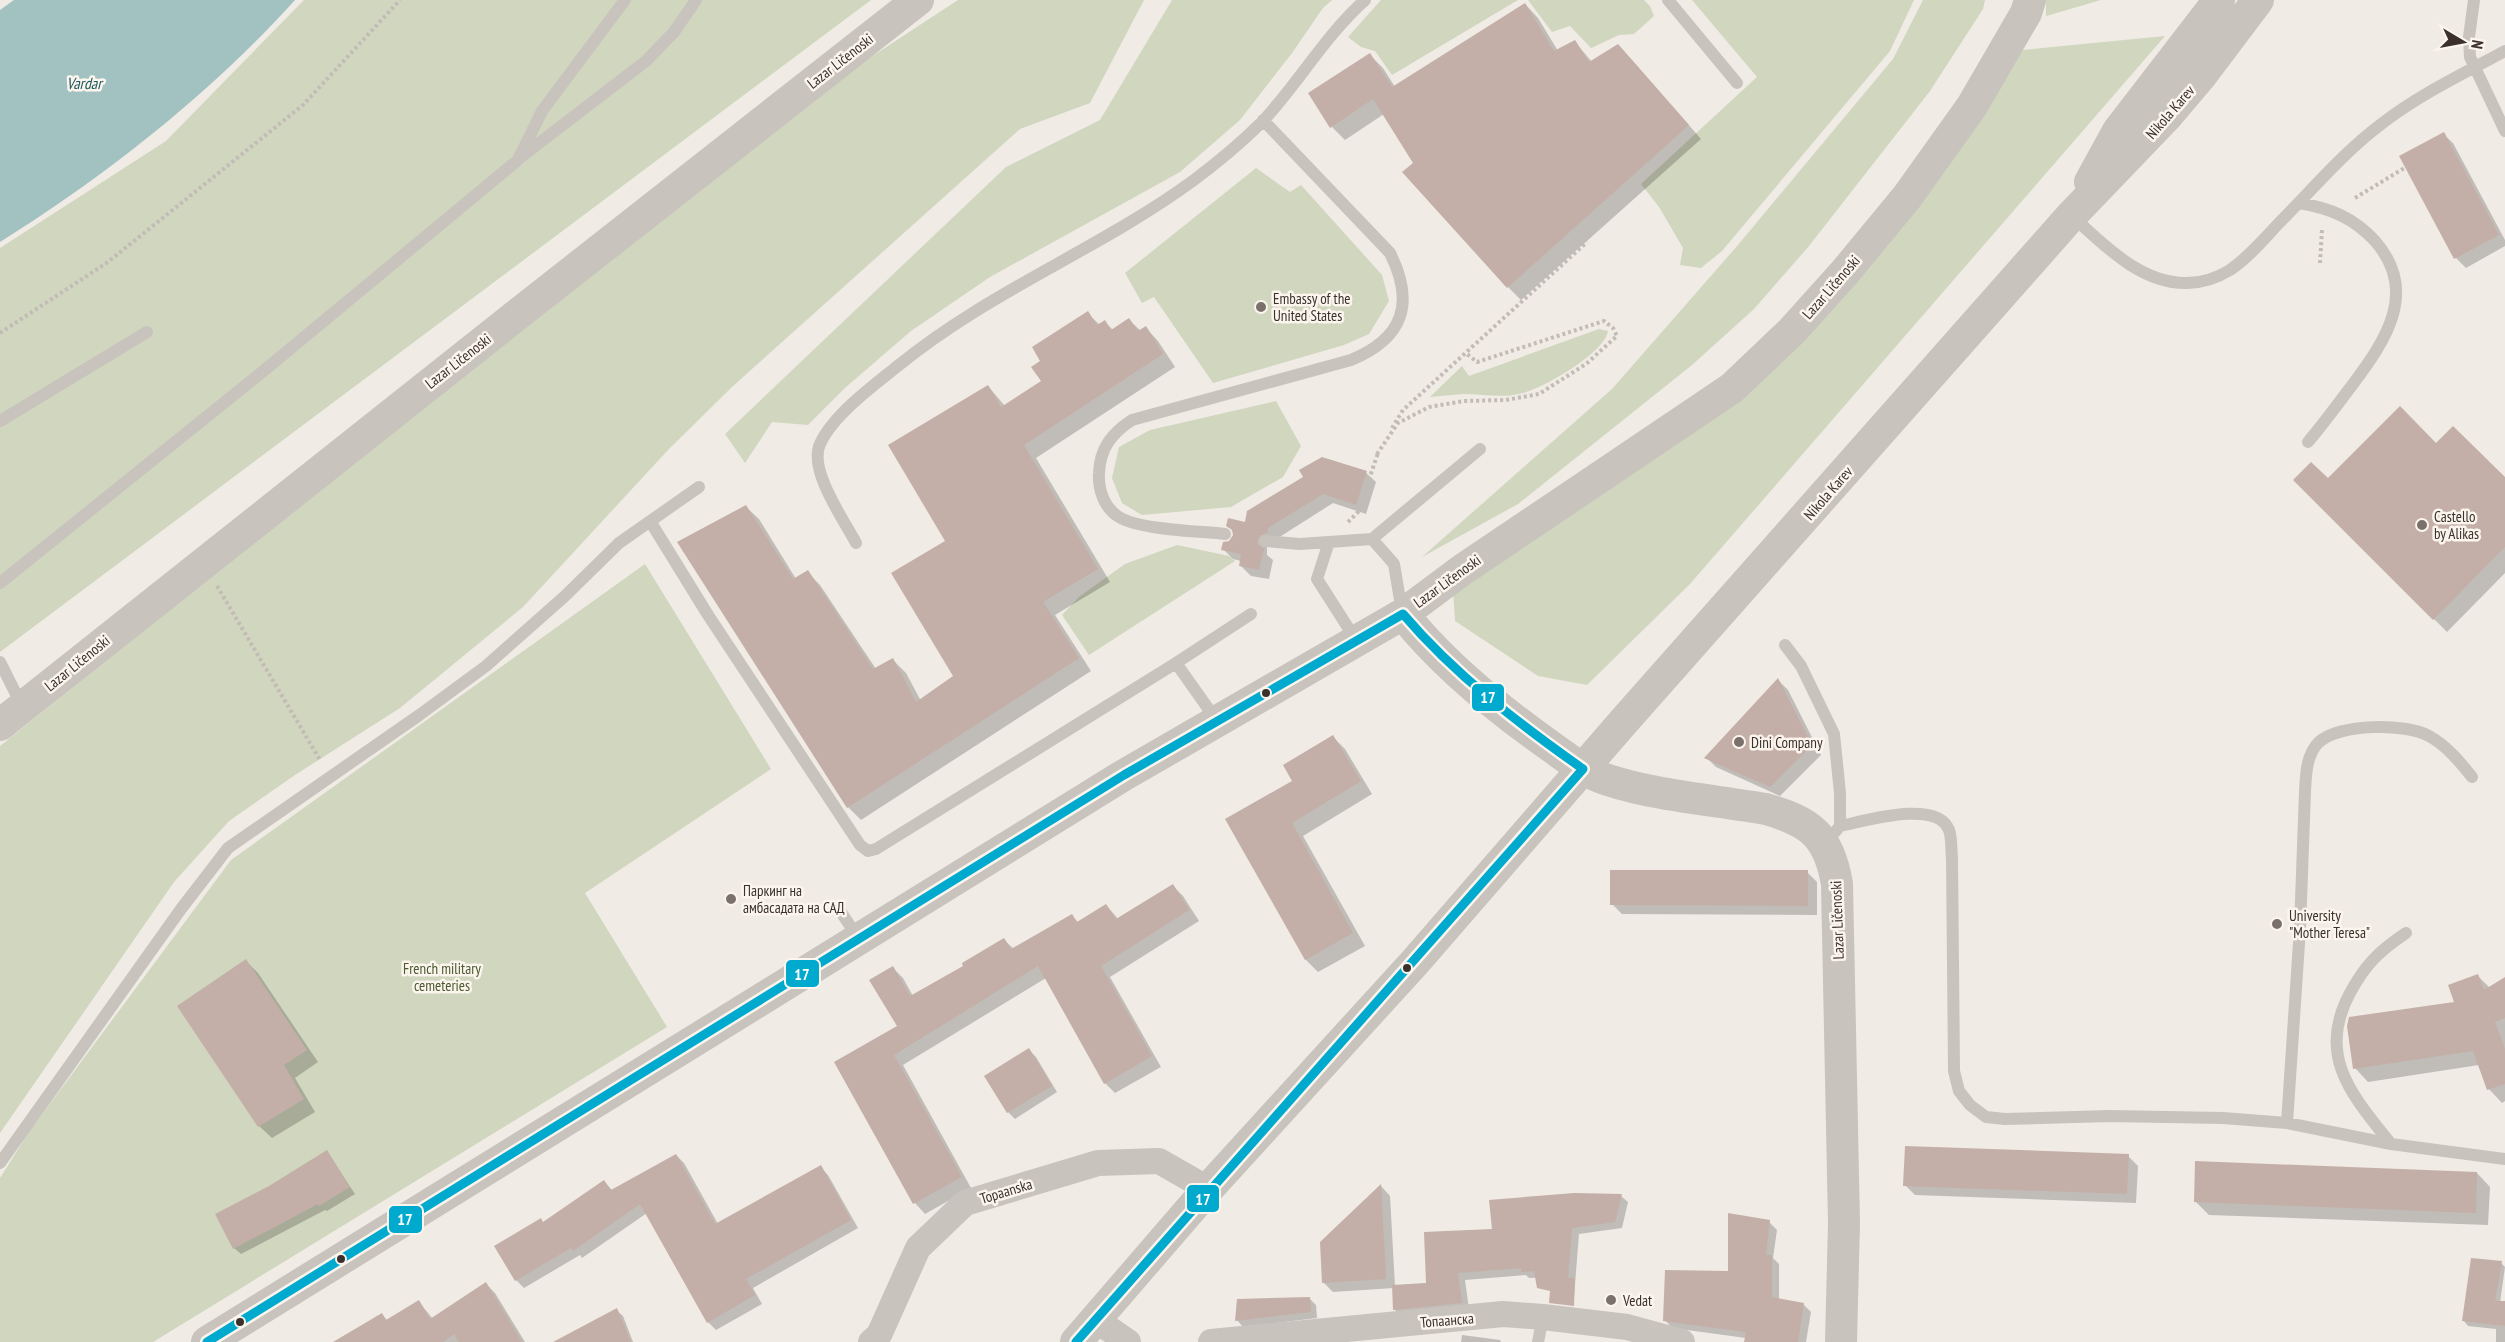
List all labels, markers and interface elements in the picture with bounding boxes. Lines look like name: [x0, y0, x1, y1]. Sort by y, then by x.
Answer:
north arrow: [2433, 12, 2493, 72]
street label: Lazar Ličenoski: [803, 29, 877, 93]
text: N: [2467, 39, 2488, 51]
water label: Vardar: [66, 73, 104, 93]
street label: Nikola Karev: [2141, 81, 2199, 143]
street label: Lazar Ličenoski: [1798, 251, 1864, 323]
place label: Embassy of the United States: [1273, 289, 1351, 325]
marker: Embassy of the United States: [1254, 300, 1268, 314]
street label: Lazar Ličenoski: [421, 329, 495, 393]
street label: Nikola Karev: [1799, 462, 1857, 524]
place label: Castello by Alikas: [2434, 507, 2479, 543]
marker: Castello by Alikas: [2415, 518, 2429, 532]
street label: Lazar Ličenoski: [1410, 550, 1484, 612]
street label: Lazar Ličenoski: [40, 631, 114, 695]
line badge: 17: [1471, 683, 1505, 712]
unlabelled marker: [1260, 687, 1272, 699]
text: 17: [1480, 687, 1496, 707]
place label: Dini Company: [1751, 733, 1823, 752]
marker: Dini Company: [1732, 735, 1746, 749]
street label: Lazar Ličenoski: [1826, 880, 1848, 960]
place label: Паркинг на амбасадата на САД: [743, 881, 845, 917]
marker: Паркинг на амбасадата на САД: [724, 892, 738, 906]
place label: University "Mother Teresa": [2289, 906, 2370, 942]
marker: University "Mother Teresa": [2270, 917, 2284, 931]
park label: French military cemeteries: [403, 959, 481, 995]
line badge: 17: [785, 959, 820, 988]
unlabelled marker: [1401, 962, 1413, 974]
text: 17: [794, 964, 810, 984]
street label: Topaanska: [978, 1174, 1034, 1208]
line badge: 17: [1186, 1184, 1220, 1213]
text: 17: [1195, 1189, 1211, 1209]
line badge: 17: [388, 1205, 423, 1234]
text: 17: [397, 1209, 413, 1229]
unlabelled marker: [335, 1253, 347, 1265]
place label: Vedat: [1622, 1291, 1652, 1310]
marker: Vedat: [1604, 1293, 1618, 1307]
street label: Топаанска: [1419, 1308, 1475, 1332]
unlabelled marker: [234, 1316, 246, 1328]

